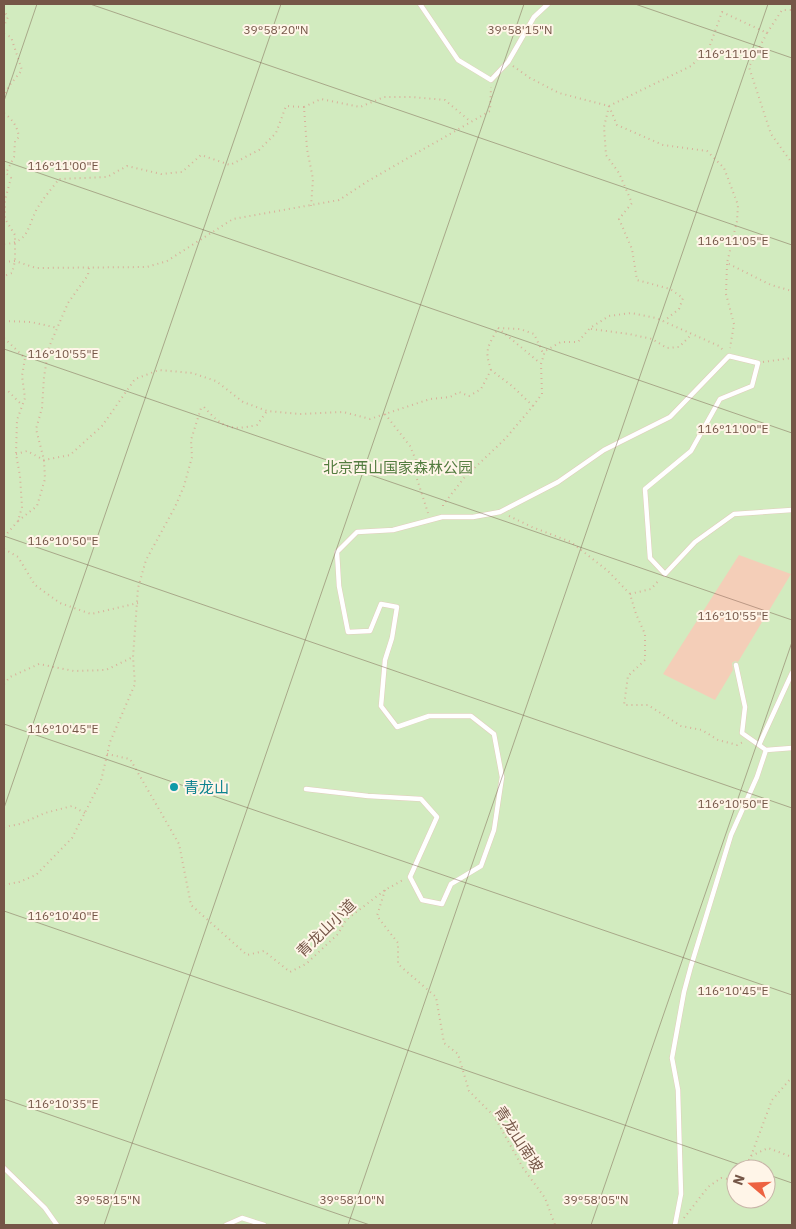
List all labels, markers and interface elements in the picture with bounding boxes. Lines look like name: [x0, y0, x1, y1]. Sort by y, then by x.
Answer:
text: 39°58'20"N: [243, 22, 309, 37]
text: 39°58'15"N: [487, 22, 553, 37]
text: 116°11'10"E: [698, 46, 768, 61]
text: 116°11'00"E: [28, 158, 98, 173]
text: 116°11'05"E: [698, 233, 768, 248]
text: 116°10'55"E: [28, 346, 98, 361]
text: 116°11'00"E: [698, 421, 768, 436]
park label: 北京西山国家森林公园: [323, 458, 473, 477]
text: 116°10'50"E: [28, 533, 98, 548]
text: 116°10'55"E: [698, 608, 768, 623]
text: 116°10'45"E: [28, 721, 98, 736]
place label: 青龙山: [184, 778, 229, 797]
marker: 青龙山: [168, 781, 180, 793]
text: 116°10'50"E: [698, 796, 768, 811]
street label: 青龙山小道: [292, 895, 360, 961]
text: 116°10'40"E: [28, 908, 98, 923]
text: 116°10'45"E: [698, 983, 768, 998]
text: 116°10'35"E: [28, 1096, 98, 1111]
street label: 青龙山南坡: [491, 1102, 547, 1176]
north arrow: [726, 1159, 776, 1209]
text: N: [729, 1172, 749, 1187]
text: 39°58'15"N: [75, 1192, 141, 1207]
text: 39°58'10"N: [319, 1192, 385, 1207]
text: 39°58'05"N: [563, 1192, 629, 1207]

